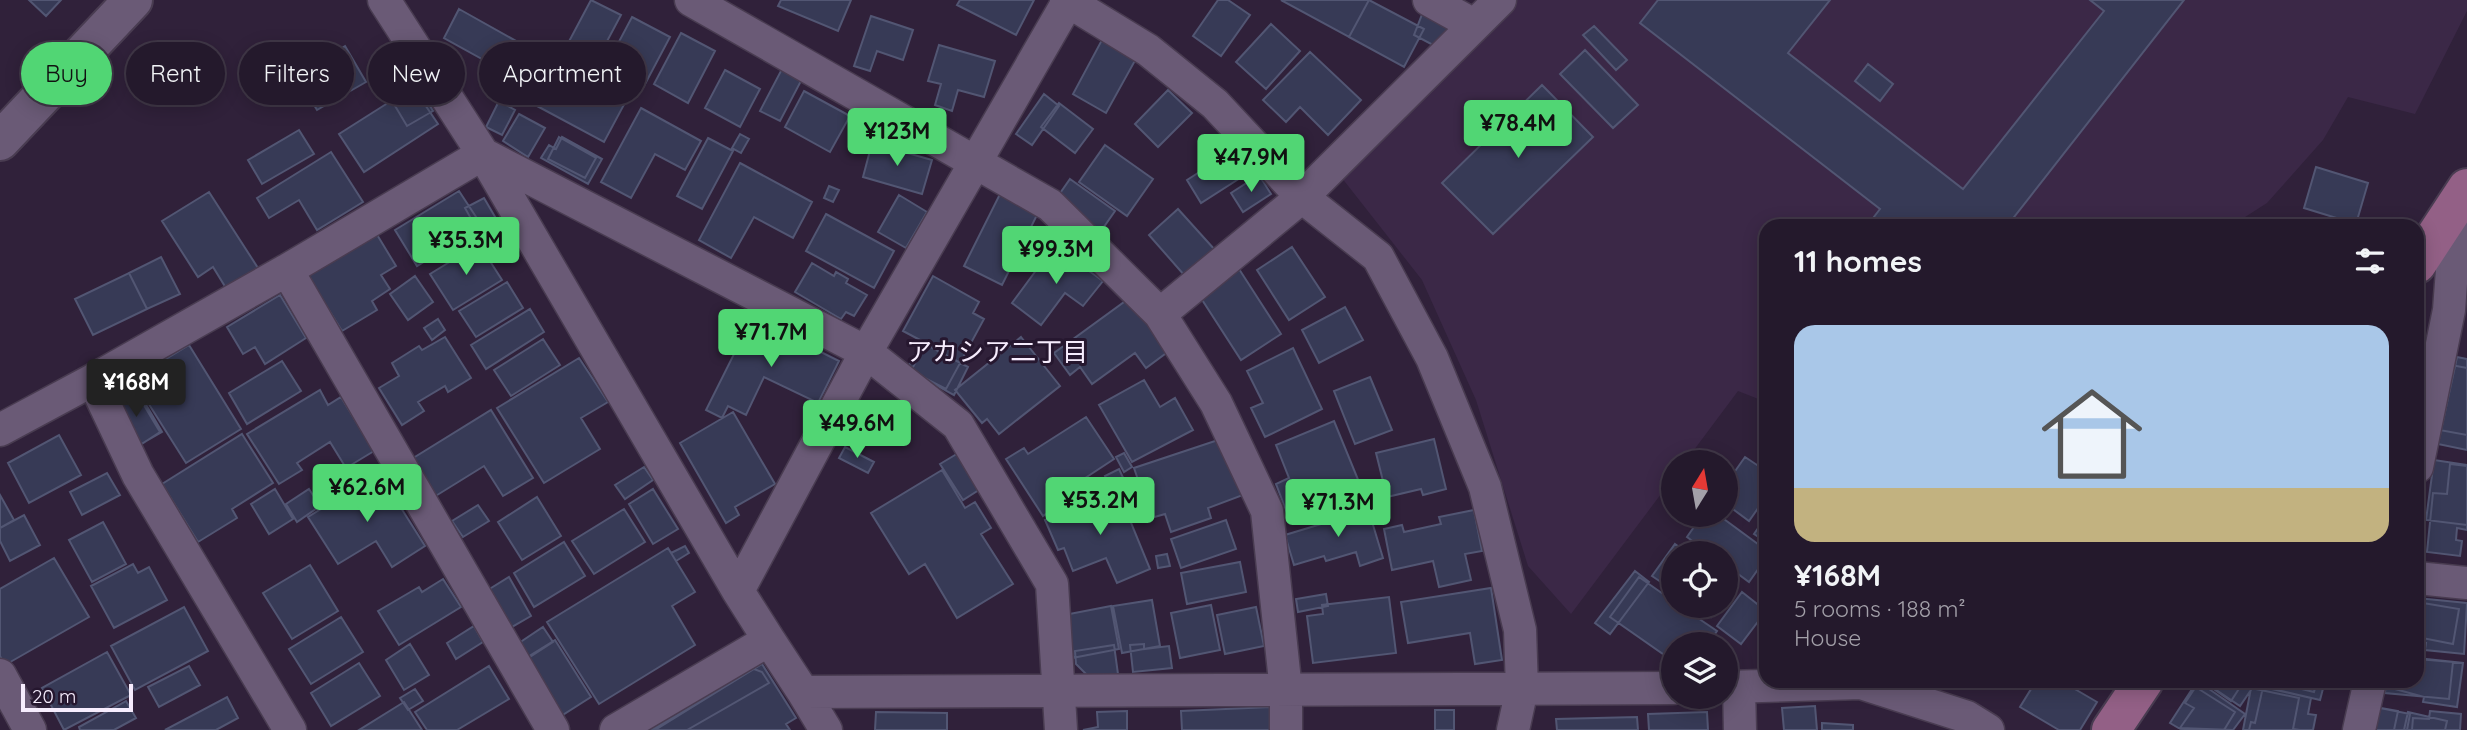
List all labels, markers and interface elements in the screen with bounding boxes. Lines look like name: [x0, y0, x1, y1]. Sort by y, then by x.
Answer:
chip: Buy: [21, 42, 112, 105]
chip: Rent: [126, 42, 225, 105]
chip: Filters: [239, 42, 354, 105]
chip: New: [368, 42, 465, 105]
chip: Apartment: [479, 42, 646, 105]
pin: ¥78.4M: [1461, 100, 1575, 160]
pin: ¥123M: [848, 108, 946, 168]
text: ¥78.4M: [1480, 108, 1556, 137]
text: ¥123M: [864, 116, 930, 145]
pin: ¥47.9M: [1194, 134, 1308, 194]
text: ¥47.9M: [1213, 142, 1289, 171]
pin: ¥35.3M: [409, 218, 523, 277]
text: ¥35.3M: [428, 225, 504, 254]
pin: ¥99.3M: [999, 226, 1113, 286]
text: ¥99.3M: [1018, 234, 1094, 263]
text: 11 homes: [1794, 242, 1922, 280]
icon: filters: [2351, 242, 2389, 280]
pin: ¥71.7M: [714, 310, 828, 369]
text: ¥71.7M: [734, 317, 808, 346]
district label: アカシア二丁目: [906, 335, 1088, 368]
pin: ¥168M: [87, 360, 185, 419]
text: ¥168M: [103, 367, 169, 396]
icon: home: [2029, 371, 2155, 497]
pin: ¥49.6M: [800, 400, 914, 460]
text: ¥49.6M: [819, 408, 895, 437]
north arrow: [1661, 450, 1738, 527]
map controls: [1661, 450, 1738, 709]
pin: ¥62.6M: [310, 464, 424, 524]
text: ¥62.6M: [329, 472, 405, 501]
pin: ¥53.2M: [1043, 477, 1157, 537]
pin: ¥71.3M: [1281, 480, 1395, 539]
text: ¥53.2M: [1062, 485, 1138, 514]
text: ¥71.3M: [1301, 487, 1375, 516]
button: locate: [1661, 541, 1738, 618]
text: ¥168M: [1794, 556, 1881, 594]
text: 5 rooms · 188 m²: [1794, 594, 1966, 623]
text: House: [1794, 623, 1861, 652]
button: layers: [1661, 632, 1738, 709]
scale bar: [21, 681, 133, 713]
text: 20 m: [32, 684, 76, 708]

